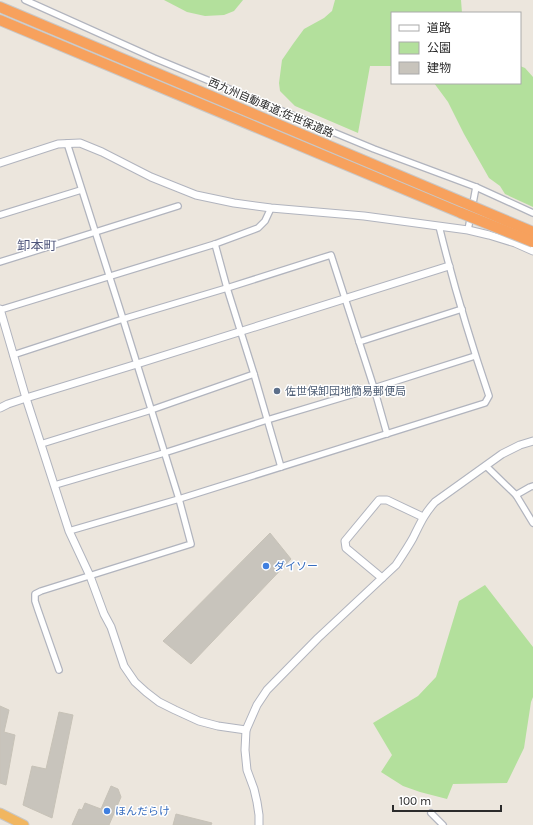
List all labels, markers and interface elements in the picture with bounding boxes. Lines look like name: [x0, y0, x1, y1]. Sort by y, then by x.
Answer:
legend: [391, 12, 521, 84]
text: 道路: [427, 21, 451, 35]
text: 公園: [427, 41, 451, 55]
text: 建物: [427, 61, 451, 75]
street label: 西九州自動車道;佐世保道路: [206, 76, 336, 140]
district label: 卸本町: [16, 238, 57, 253]
place label: 佐世保卸団地簡易郵便局: [285, 385, 406, 398]
marker: 佐世保卸団地簡易郵便局: [272, 386, 282, 396]
place label: ダイソー: [274, 560, 318, 573]
marker: ダイソー: [261, 561, 271, 571]
scale bar: [393, 787, 501, 813]
text: 100 m: [399, 794, 431, 808]
place label: ほんだらけ: [115, 805, 170, 818]
marker: ほんだらけ: [102, 806, 112, 816]

